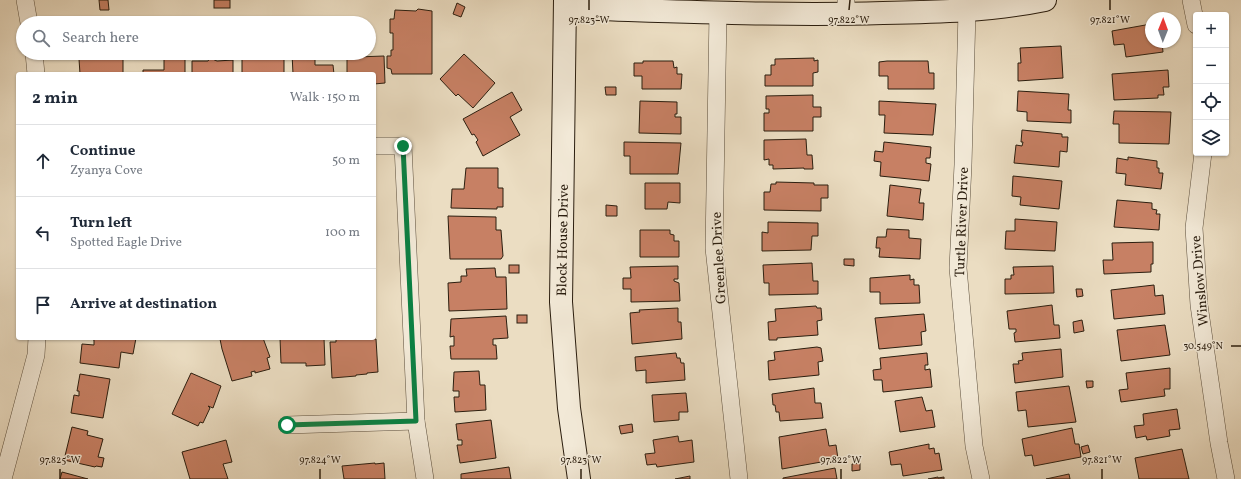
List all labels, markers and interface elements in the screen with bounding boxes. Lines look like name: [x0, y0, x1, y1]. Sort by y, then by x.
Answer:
north arrow: [1145, 12, 1181, 48]
map controls: [1193, 12, 1229, 156]
button: +: [1193, 12, 1229, 48]
text: 97.823°W: [569, 13, 609, 27]
text: 97.822°W: [828, 13, 870, 27]
text: 97.821°W: [1090, 13, 1130, 27]
search box: [16, 16, 376, 60]
icon: search: [30, 27, 52, 49]
text: Search here: [62, 28, 139, 49]
button: −: [1193, 48, 1229, 84]
button: locate: [1193, 84, 1229, 120]
text: 2 min: [32, 87, 78, 110]
text: Walk · 150 m: [290, 89, 360, 107]
button: layers: [1193, 120, 1229, 156]
route end: [394, 137, 412, 155]
text: Continue: [70, 141, 135, 162]
icon: ahead: [32, 150, 54, 172]
text: 50 m: [332, 152, 360, 170]
text: Zyanya Cove: [70, 162, 143, 180]
street label: Turtle River Drive: [951, 166, 974, 278]
street label: Block House Drive: [553, 183, 574, 296]
street label: Greenlee Drive: [708, 211, 731, 304]
text: Turn left: [70, 213, 132, 234]
icon: left: [32, 222, 54, 244]
text: 100 m: [325, 224, 360, 242]
text: Spotted Eagle Drive: [70, 234, 182, 252]
street label: Winslow Drive: [1187, 234, 1214, 327]
icon: arrive: [32, 294, 54, 316]
text: Arrive at destination: [70, 294, 217, 315]
text: 30.549°N: [1183, 339, 1223, 353]
route start: [278, 416, 296, 434]
text: 97.825°W: [40, 453, 80, 467]
text: 97.824°W: [299, 453, 341, 467]
text: 97.823°W: [561, 453, 601, 467]
text: 97.822°W: [820, 453, 862, 467]
text: 97.821°W: [1082, 453, 1122, 467]

